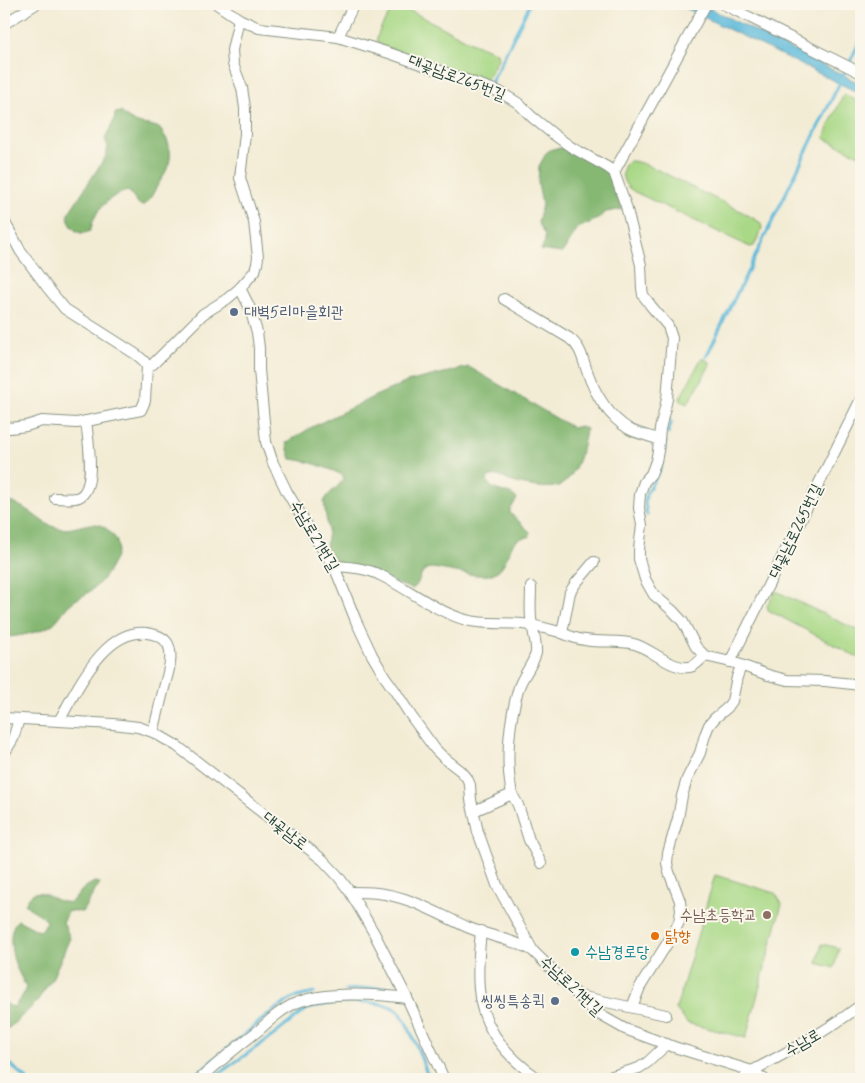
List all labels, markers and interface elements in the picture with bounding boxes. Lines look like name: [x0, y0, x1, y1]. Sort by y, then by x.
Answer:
street label: 대곶남로265번길: [405, 50, 509, 106]
place label: 대벽5리마을회관: [244, 302, 344, 323]
marker: 대벽5리마을회관: [228, 306, 240, 318]
street label: 대곶남로265번길: [764, 480, 828, 582]
street label: 수남로21번길: [285, 497, 344, 576]
street label: 대곶남로: [258, 807, 312, 855]
place label: 수남초등학교: [680, 905, 757, 926]
marker: 수남초등학교: [761, 909, 773, 921]
place label: 닭향: [665, 926, 691, 947]
marker: 닭향: [649, 930, 661, 942]
place label: 수남경로당: [585, 942, 650, 963]
marker: 수남경로당: [569, 946, 581, 958]
street label: 수남로21번길: [535, 951, 607, 1021]
place label: 씽씽특송퀵: [481, 991, 545, 1012]
marker: 씽씽특송퀵: [549, 995, 561, 1007]
street label: 수남로: [781, 1024, 825, 1062]

